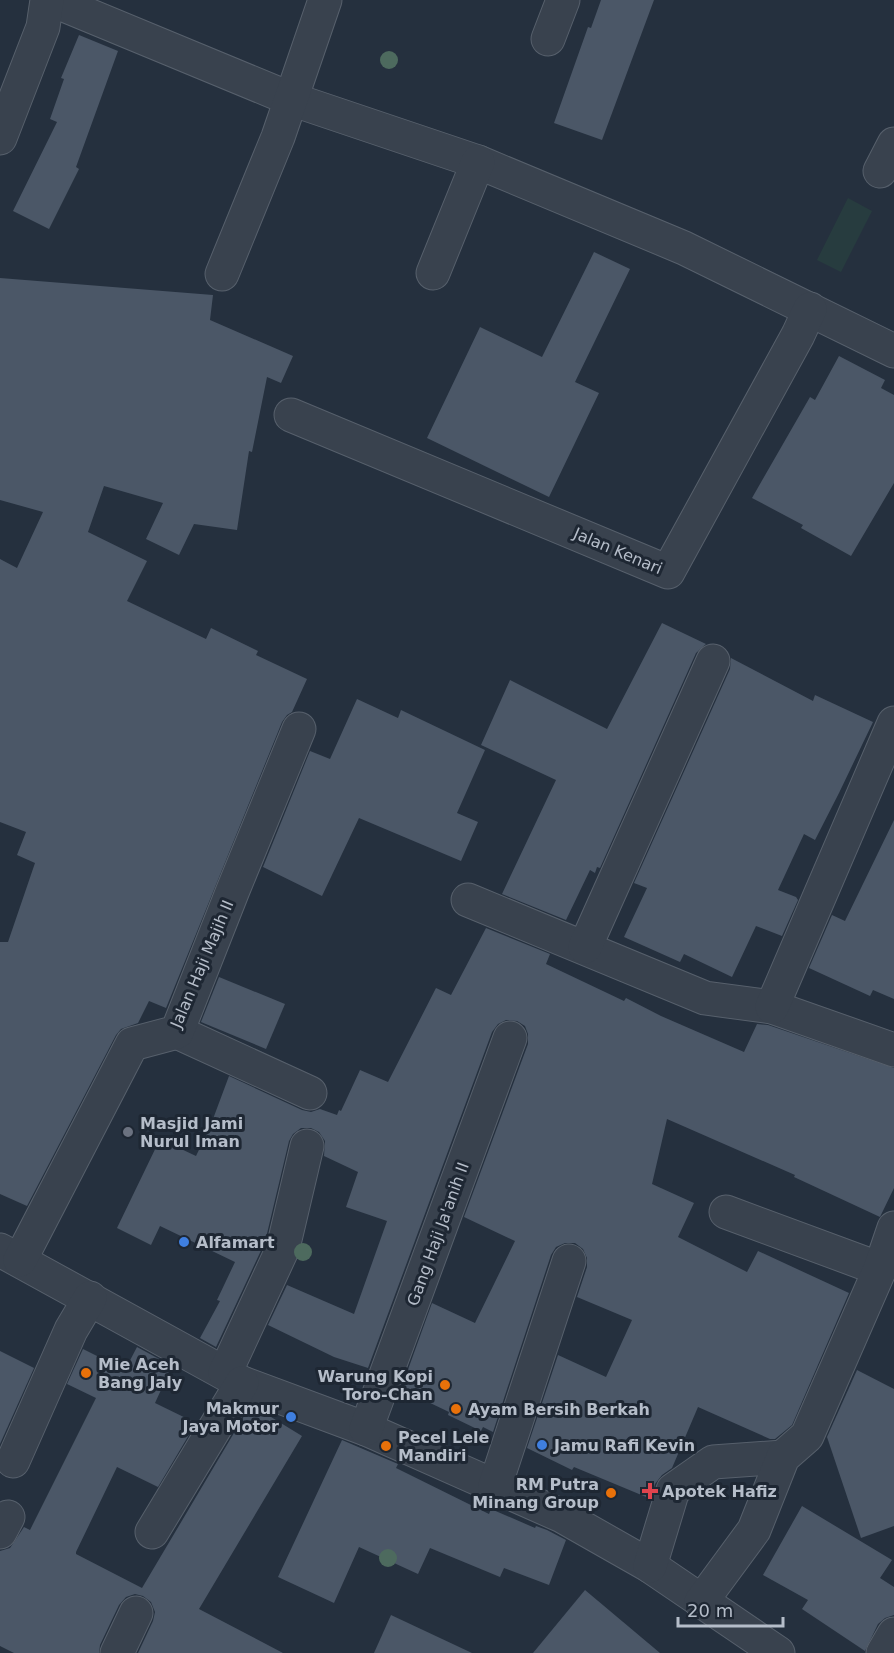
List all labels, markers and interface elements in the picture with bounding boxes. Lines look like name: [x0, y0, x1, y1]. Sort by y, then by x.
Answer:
street label: Jalan Kenari: [570, 523, 665, 578]
street label: Jalan Haji Majih II: [166, 897, 238, 1032]
place label: Masjid Jami Nurul Iman: [140, 1114, 243, 1151]
marker: Masjid Jami Nurul Iman: [121, 1125, 135, 1139]
street label: Gang Haji Ja'anih II: [403, 1160, 473, 1308]
place label: Alfamart: [196, 1233, 275, 1252]
marker: Alfamart: [177, 1235, 191, 1249]
place label: Mie Aceh Bang Jaly: [98, 1355, 183, 1392]
marker: Mie Aceh Bang Jaly: [79, 1366, 93, 1380]
place label: Warung Kopi Toro-Chan: [317, 1367, 433, 1404]
marker: Warung Kopi Toro-Chan: [438, 1378, 452, 1392]
place label: Makmur Jaya Motor: [182, 1399, 279, 1436]
place label: Ayam Bersih Berkah: [468, 1400, 650, 1419]
marker: Ayam Bersih Berkah: [449, 1402, 463, 1416]
marker: Makmur Jaya Motor: [284, 1410, 298, 1424]
place label: Pecel Lele Mandiri: [398, 1428, 490, 1465]
place label: Jamu Rafi Kevin: [553, 1436, 695, 1455]
marker: Jamu Rafi Kevin: [535, 1438, 549, 1452]
marker: Pecel Lele Mandiri: [379, 1439, 393, 1453]
place label: RM Putra Minang Group: [472, 1475, 599, 1512]
place label: Apotek Hafiz: [662, 1482, 777, 1501]
marker: Apotek Hafiz: [643, 1484, 657, 1498]
marker: RM Putra Minang Group: [604, 1486, 618, 1500]
scale bar: [678, 1590, 783, 1628]
text: 20 m: [687, 1600, 733, 1621]

